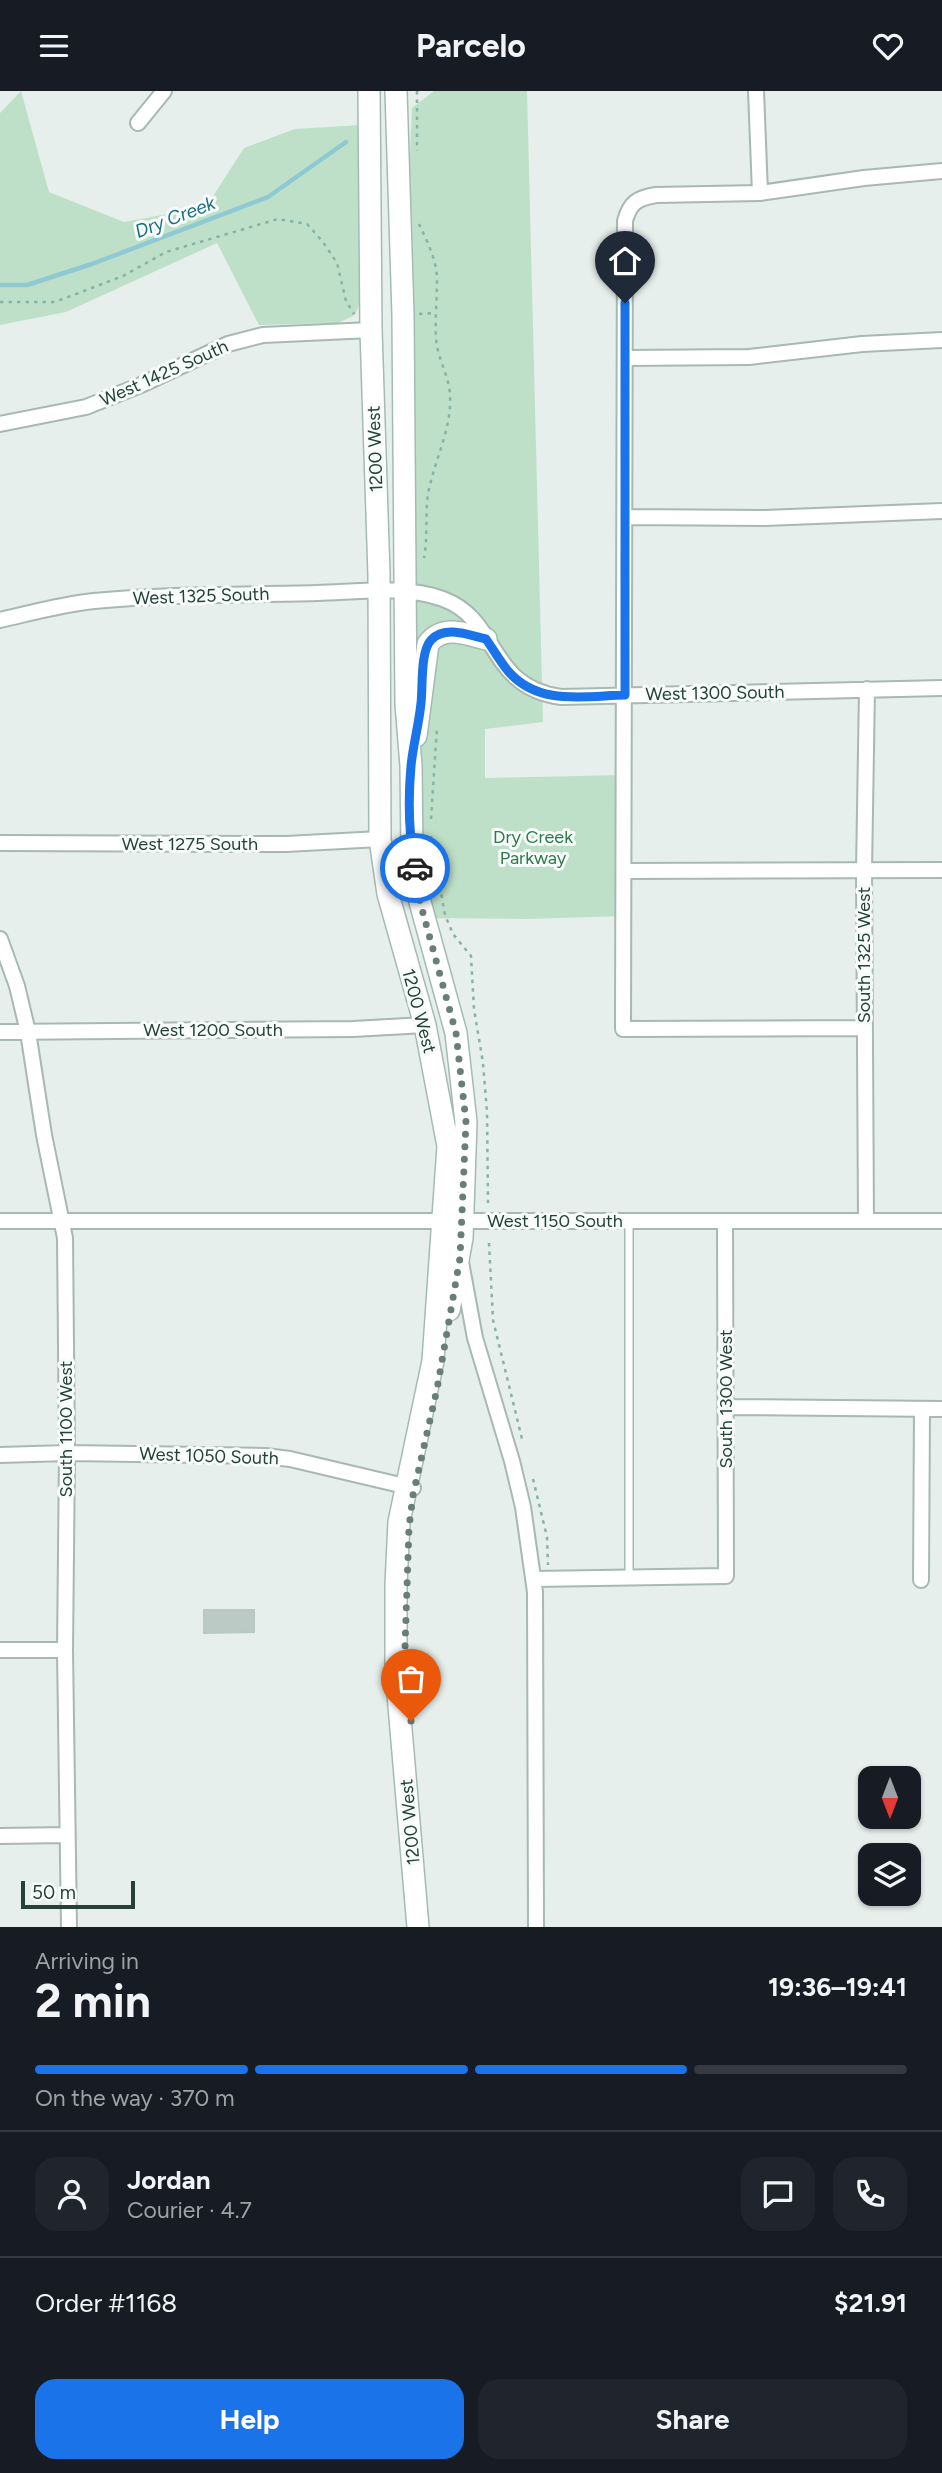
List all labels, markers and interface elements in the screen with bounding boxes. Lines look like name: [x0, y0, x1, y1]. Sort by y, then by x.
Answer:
icon: menu: [35, 27, 73, 65]
text: Parcelo: [416, 27, 526, 65]
icon: heart: [869, 27, 907, 65]
water label: Dry Creek: [131, 191, 219, 243]
pin: [595, 231, 655, 303]
icon: home: [606, 242, 644, 280]
street label: West 1425 South: [97, 335, 231, 411]
street label: 1200 West: [362, 405, 388, 493]
street label: West 1325 South: [132, 583, 270, 609]
street label: West 1300 South: [645, 681, 785, 705]
park label: Dry Creek Parkway: [493, 826, 573, 869]
street label: West 1275 South: [122, 833, 258, 855]
courier: [380, 833, 450, 903]
icon: car: [396, 849, 434, 887]
street label: South 1325 West: [853, 887, 875, 1023]
street label: 1200 West: [397, 966, 441, 1056]
street label: West 1200 South: [143, 1019, 283, 1041]
street label: West 1150 South: [487, 1210, 623, 1232]
street label: South 1300 West: [715, 1329, 737, 1469]
street label: South 1100 West: [55, 1360, 77, 1497]
street label: West 1050 South: [139, 1443, 279, 1469]
pin: [381, 1649, 441, 1721]
icon: bag: [392, 1660, 430, 1698]
north arrow: [858, 1766, 920, 1829]
map controls: [858, 1766, 921, 1906]
street label: 1200 West: [395, 1778, 425, 1866]
button: layers: [858, 1843, 921, 1906]
scale bar: [21, 1878, 135, 1910]
text: 50 m: [32, 1881, 76, 1904]
text: Arriving in: [35, 1947, 139, 1975]
text: 19:36–19:41: [768, 1971, 907, 2003]
text: 2 min: [35, 1973, 151, 2029]
text: On the way · 370 m: [35, 2084, 235, 2112]
button: person: [35, 2157, 109, 2231]
button: chat: [741, 2157, 815, 2231]
button: phone: [833, 2157, 907, 2231]
text: Jordan: [127, 2164, 210, 2196]
text: Courier · 4.7: [127, 2196, 252, 2224]
text: Order #1168: [35, 2287, 177, 2319]
text: $21.91: [834, 2287, 907, 2319]
button: Help: [35, 2379, 464, 2459]
button: Share: [478, 2379, 907, 2459]

